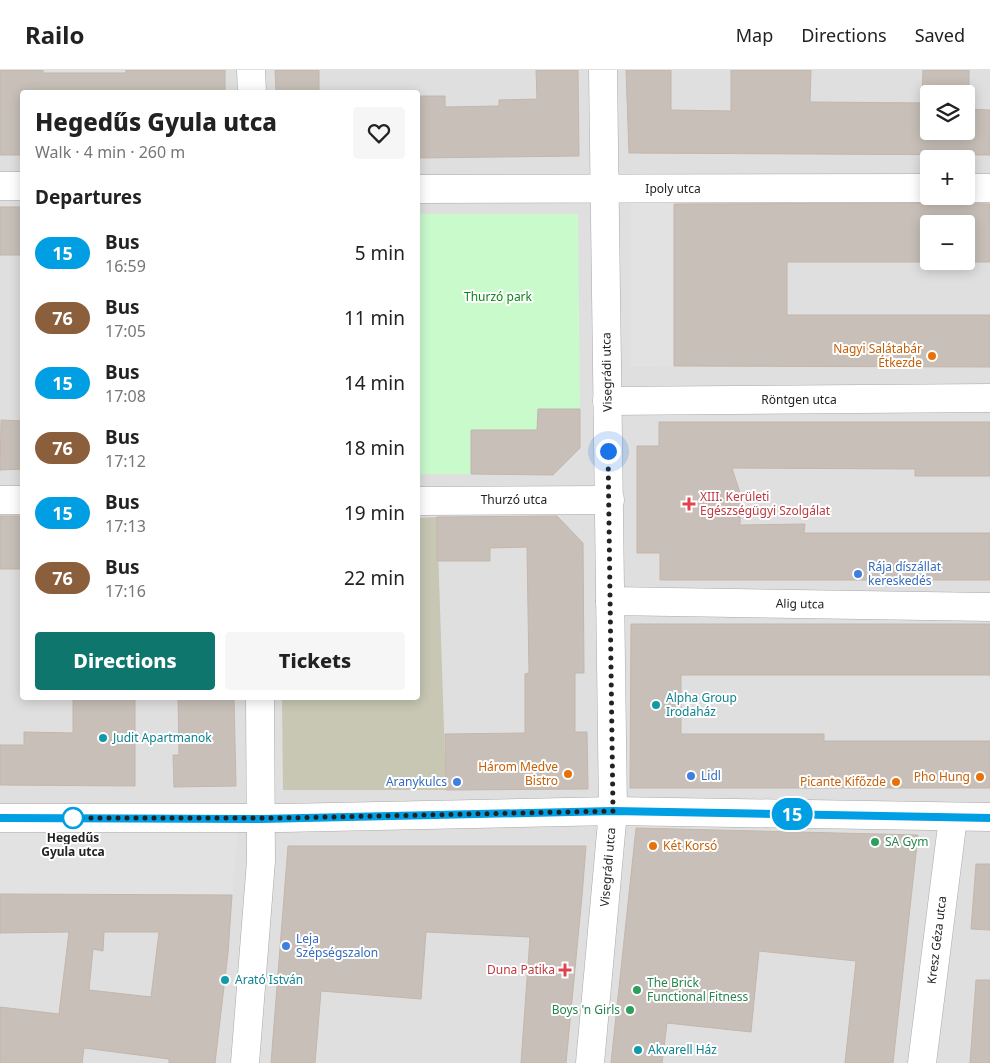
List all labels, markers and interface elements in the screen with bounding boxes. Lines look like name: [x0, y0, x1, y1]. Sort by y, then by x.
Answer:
text: Railo: [25, 18, 84, 51]
text: Map: [736, 23, 773, 47]
text: Directions: [801, 23, 887, 47]
text: Saved: [915, 23, 965, 47]
map controls: [920, 85, 975, 270]
button: layers: [920, 85, 975, 140]
text: Hegedűs Gyula utca: [35, 105, 277, 138]
button: heart: [353, 107, 405, 159]
text: Walk · 4 min · 260 m: [35, 141, 185, 163]
button: +: [920, 150, 975, 205]
street label: Ipoly utca: [645, 180, 701, 197]
text: Departures: [35, 184, 142, 210]
button: −: [920, 215, 975, 270]
text: Bus: [105, 229, 140, 255]
text: 5 min: [355, 240, 405, 266]
text: 15: [52, 241, 73, 265]
text: 16:59: [105, 255, 146, 277]
park label: Thurzó park: [464, 288, 533, 305]
text: Bus: [105, 294, 140, 320]
text: 11 min: [344, 305, 405, 331]
text: 76: [52, 306, 73, 330]
text: 17:05: [105, 320, 146, 342]
street label: Visegrádi utca: [597, 332, 616, 412]
place label: Nagyi Salátabár Étkezde: [833, 340, 922, 371]
marker: Nagyi Salátabár Étkezde: [926, 350, 938, 362]
text: Bus: [105, 359, 140, 385]
text: 14 min: [344, 370, 405, 396]
text: 15: [52, 371, 73, 395]
text: 17:08: [105, 385, 146, 407]
street label: Röntgen utca: [761, 391, 837, 408]
text: Bus: [105, 424, 140, 450]
text: 18 min: [344, 435, 405, 461]
text: 76: [52, 436, 73, 460]
your location: [596, 439, 621, 464]
text: 17:12: [105, 450, 146, 472]
place label: XIII. Kerületi Egészségügyi Szolgálat: [700, 488, 831, 519]
text: Bus: [105, 489, 140, 515]
street label: Thurzó utca: [481, 491, 547, 508]
marker: XIII. Kerületi Egészségügyi Szolgálat: [682, 497, 696, 511]
text: 19 min: [344, 500, 405, 526]
text: 15: [52, 501, 73, 525]
text: 17:13: [105, 515, 146, 537]
text: Bus: [105, 554, 140, 580]
place label: Rája díszállat kereskedés: [868, 558, 942, 589]
text: 22 min: [344, 565, 405, 591]
text: 76: [52, 566, 73, 590]
marker: Rája díszállat kereskedés: [852, 568, 864, 580]
text: 17:16: [105, 580, 146, 602]
street label: Alig utca: [776, 595, 824, 612]
button: Directions: [35, 632, 215, 690]
button: Tickets: [225, 632, 405, 690]
place label: Alpha Group Irodaház: [666, 689, 737, 720]
marker: Alpha Group Irodaház: [650, 699, 662, 711]
place label: Judit Apartmanok: [112, 729, 212, 746]
marker: Judit Apartmanok: [97, 732, 109, 744]
place label: Három Medve Bistro: [478, 758, 558, 789]
place label: Lidl: [701, 767, 721, 784]
marker: Három Medve Bistro: [562, 768, 574, 780]
place label: Pho Hung: [914, 768, 970, 785]
marker: Lidl: [685, 770, 697, 782]
marker: Pho Hung: [974, 771, 986, 783]
place label: Aranykulcs: [386, 773, 447, 790]
place label: Picante Kifőzde: [800, 773, 886, 790]
marker: Aranykulcs: [451, 776, 463, 788]
marker: Picante Kifőzde: [890, 776, 902, 788]
line badge: 15: [770, 798, 814, 830]
text: 15: [782, 802, 802, 826]
marker: Hegedűs Gyula utca: [62, 807, 84, 829]
street label: Visegrádi utca: [596, 827, 619, 907]
place label: Hegedűs Gyula utca: [41, 829, 105, 860]
place label: SA Gym: [885, 833, 928, 850]
marker: SA Gym: [869, 836, 881, 848]
place label: Két Korsó: [663, 837, 717, 854]
marker: Két Korsó: [647, 840, 659, 852]
street label: Kresz Géza utca: [923, 895, 950, 985]
place label: Leja Szépségszalon: [296, 930, 378, 961]
marker: Leja Szépségszalon: [280, 940, 292, 952]
place label: Duna Patika: [487, 961, 555, 978]
marker: Duna Patika: [559, 964, 571, 976]
place label: Arató István: [235, 971, 303, 988]
marker: Arató István: [219, 974, 231, 986]
place label: The Brick Functional Fitness: [647, 974, 748, 1005]
marker: The Brick Functional Fitness: [631, 984, 643, 996]
place label: Boys 'n Girls: [552, 1001, 620, 1018]
marker: Boys 'n Girls: [624, 1004, 636, 1016]
place label: Akvarell Ház: [648, 1041, 717, 1058]
marker: Akvarell Ház: [632, 1044, 644, 1056]

